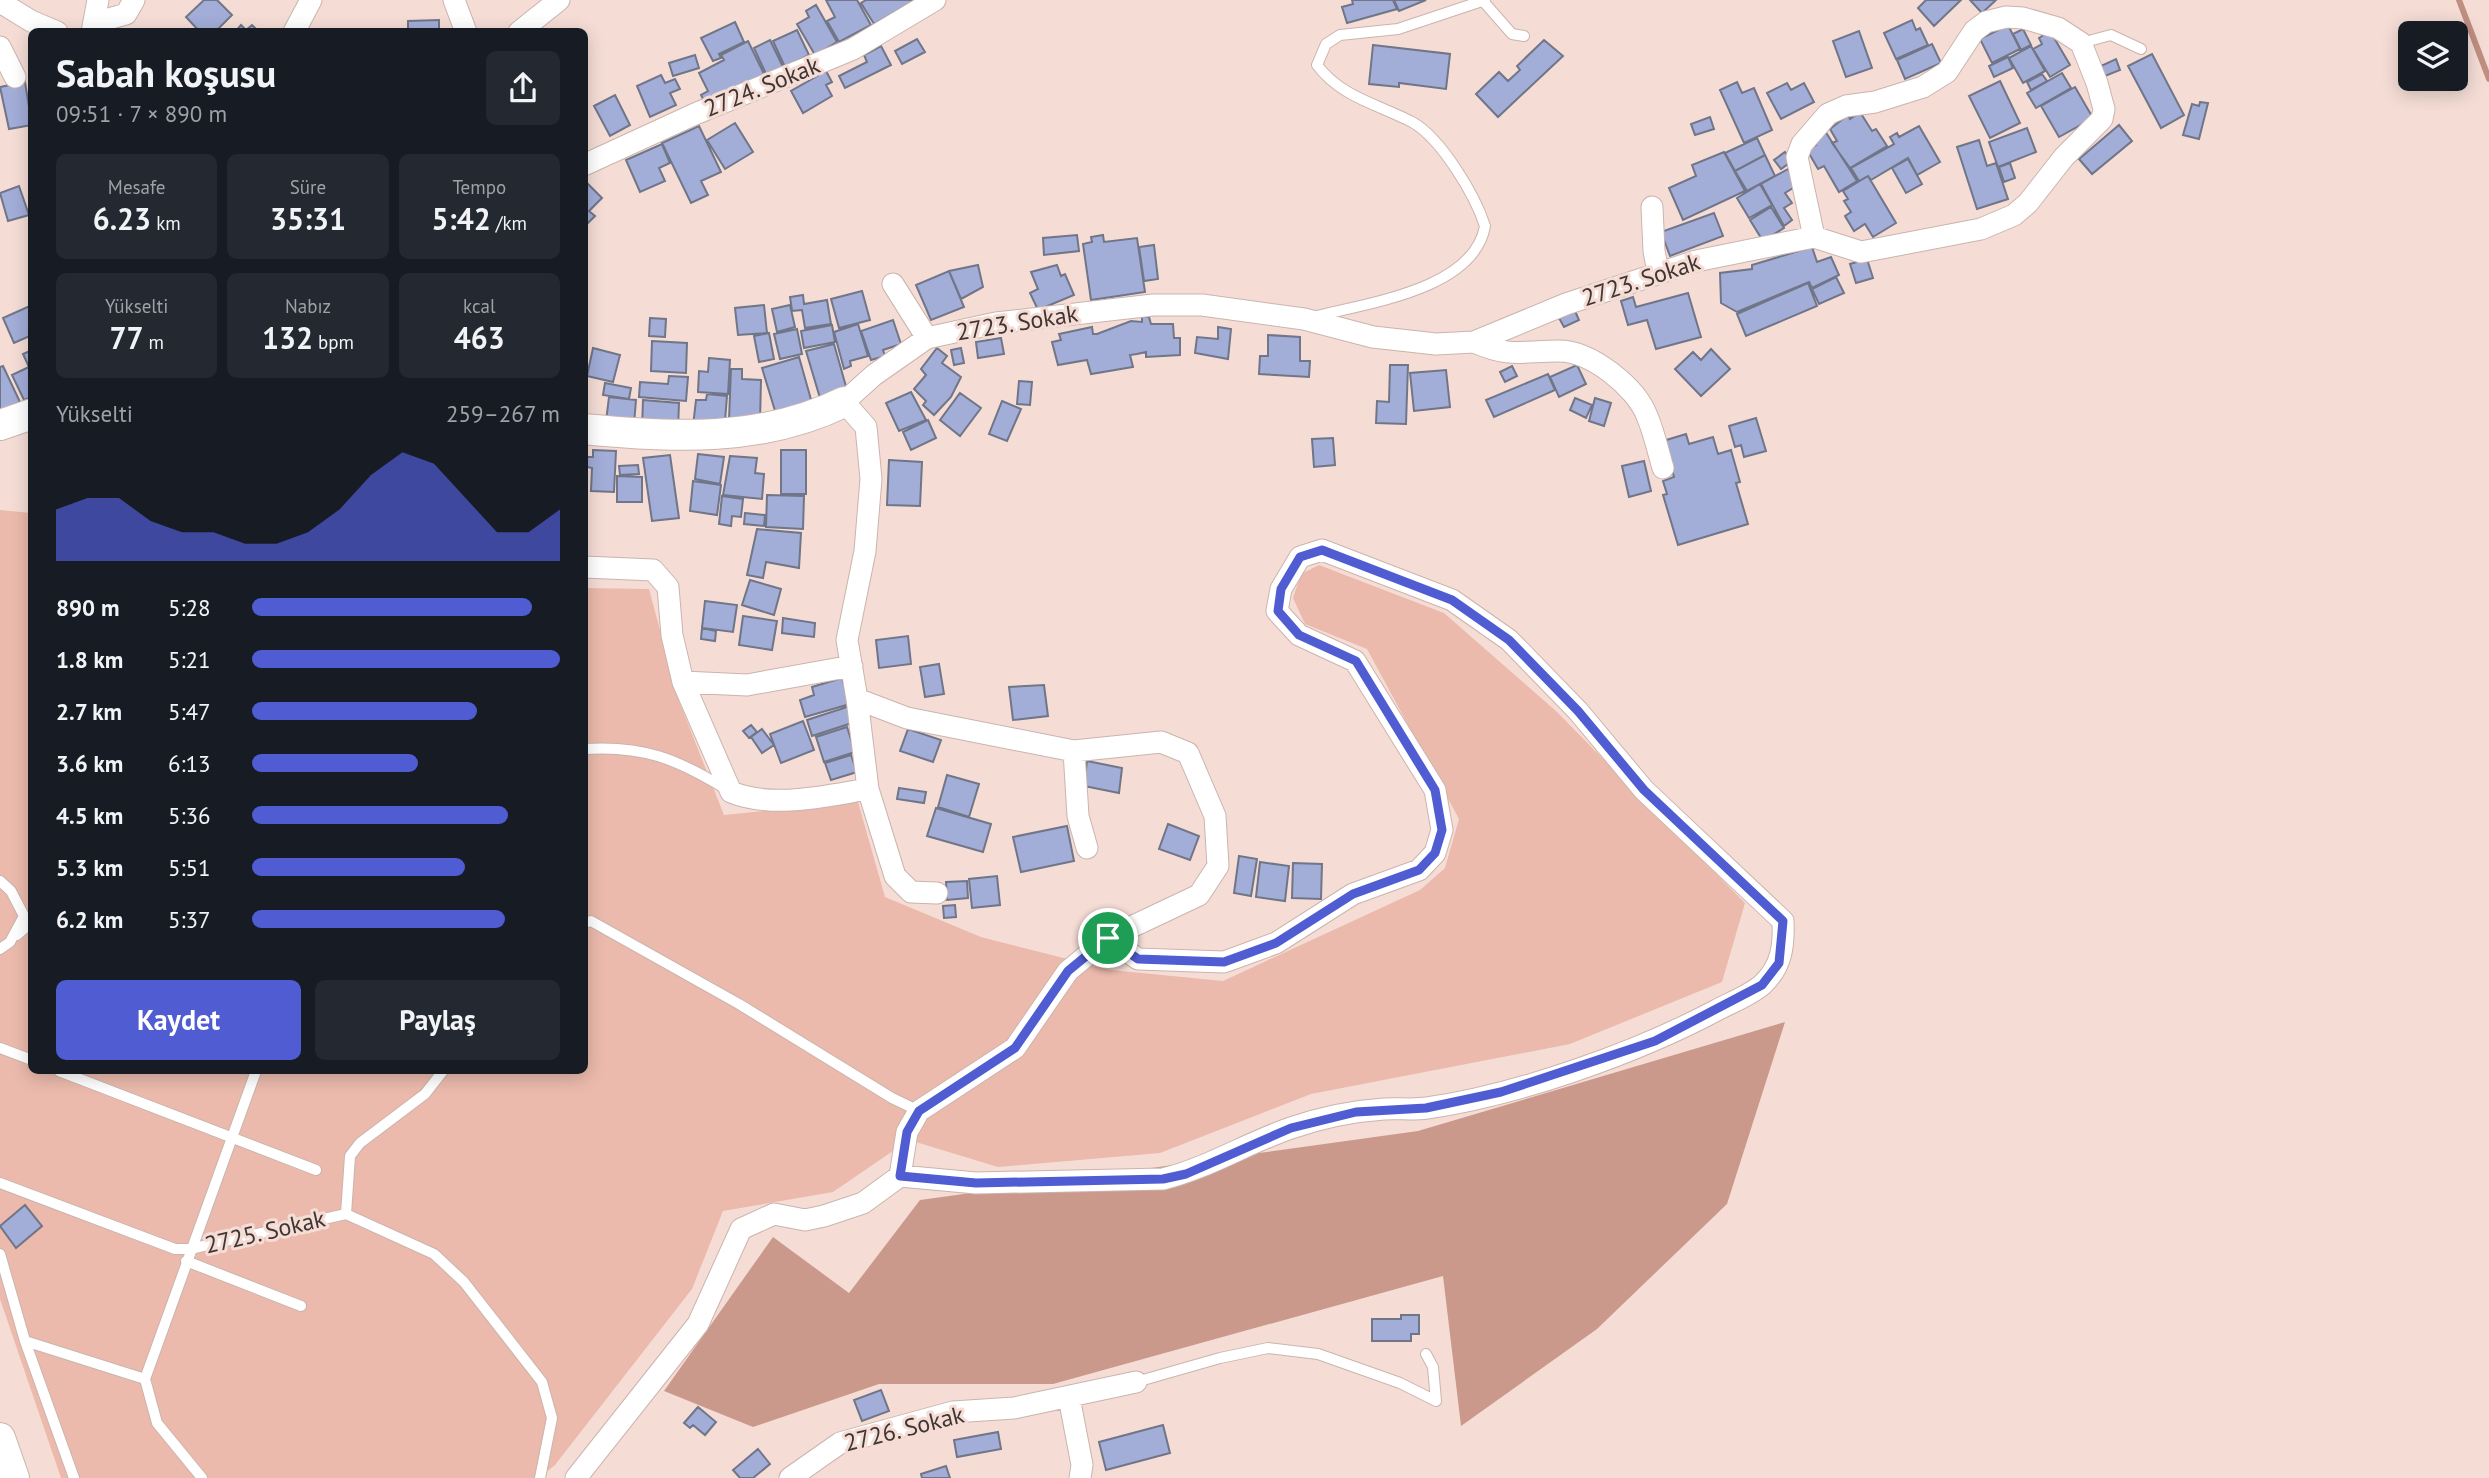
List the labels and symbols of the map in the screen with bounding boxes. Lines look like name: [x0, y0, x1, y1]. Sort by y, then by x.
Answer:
street label: 2724. Sokak: [699, 49, 825, 124]
street label: 2723. Sokak: [1578, 246, 1704, 313]
street label: 2723. Sokak: [954, 298, 1080, 347]
pin: [1078, 908, 1138, 968]
street label: 2725. Sokak: [202, 1203, 329, 1260]
street label: 2726. Sokak: [841, 1399, 968, 1458]

